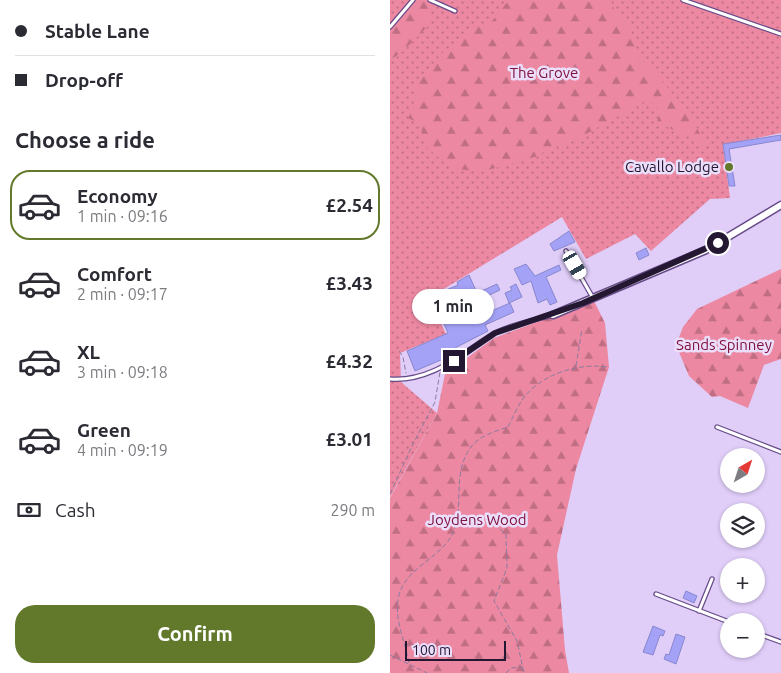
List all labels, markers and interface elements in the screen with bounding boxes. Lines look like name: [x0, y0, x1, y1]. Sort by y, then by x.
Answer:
text: Stable Lane: [45, 20, 150, 42]
park label: The Grove: [510, 64, 578, 81]
text: Drop-off: [45, 69, 123, 91]
text: Choose a ride: [15, 127, 155, 152]
place label: Cavallo Lodge: [625, 158, 719, 175]
marker: Cavallo Lodge: [723, 161, 735, 173]
icon: car: [17, 183, 62, 228]
text: Economy: [77, 185, 158, 207]
text: £2.54: [325, 194, 373, 216]
text: 1 min · 09:16: [77, 207, 168, 225]
route start: [707, 232, 729, 254]
car: [561, 248, 588, 282]
icon: car: [17, 261, 62, 306]
text: Comfort: [77, 263, 152, 285]
text: £3.43: [325, 272, 373, 294]
text: 2 min · 09:17: [77, 285, 168, 303]
callout: 1 min: [413, 288, 495, 324]
text: 1 min: [433, 297, 473, 315]
park label: Sands Spinney: [676, 336, 772, 353]
icon: car: [17, 339, 62, 384]
text: XL: [77, 341, 100, 363]
text: £4.32: [325, 350, 373, 372]
route end: [443, 350, 465, 372]
text: 3 min · 09:18: [77, 363, 168, 381]
icon: car: [17, 417, 62, 462]
text: Green: [77, 419, 131, 441]
text: £3.01: [325, 428, 373, 450]
text: 4 min · 09:19: [77, 441, 168, 459]
north arrow: [720, 448, 765, 492]
map controls: [720, 448, 765, 658]
icon: cash: [15, 496, 43, 524]
text: Cash: [55, 499, 96, 521]
text: 290 m: [330, 501, 375, 519]
button: layers: [720, 503, 765, 548]
park label: Joydens Wood: [428, 511, 526, 528]
button: +: [720, 558, 765, 603]
button: Confirm: [15, 605, 375, 663]
button: −: [720, 613, 765, 658]
scale bar: [405, 638, 506, 661]
text: 100 m: [412, 642, 451, 658]

